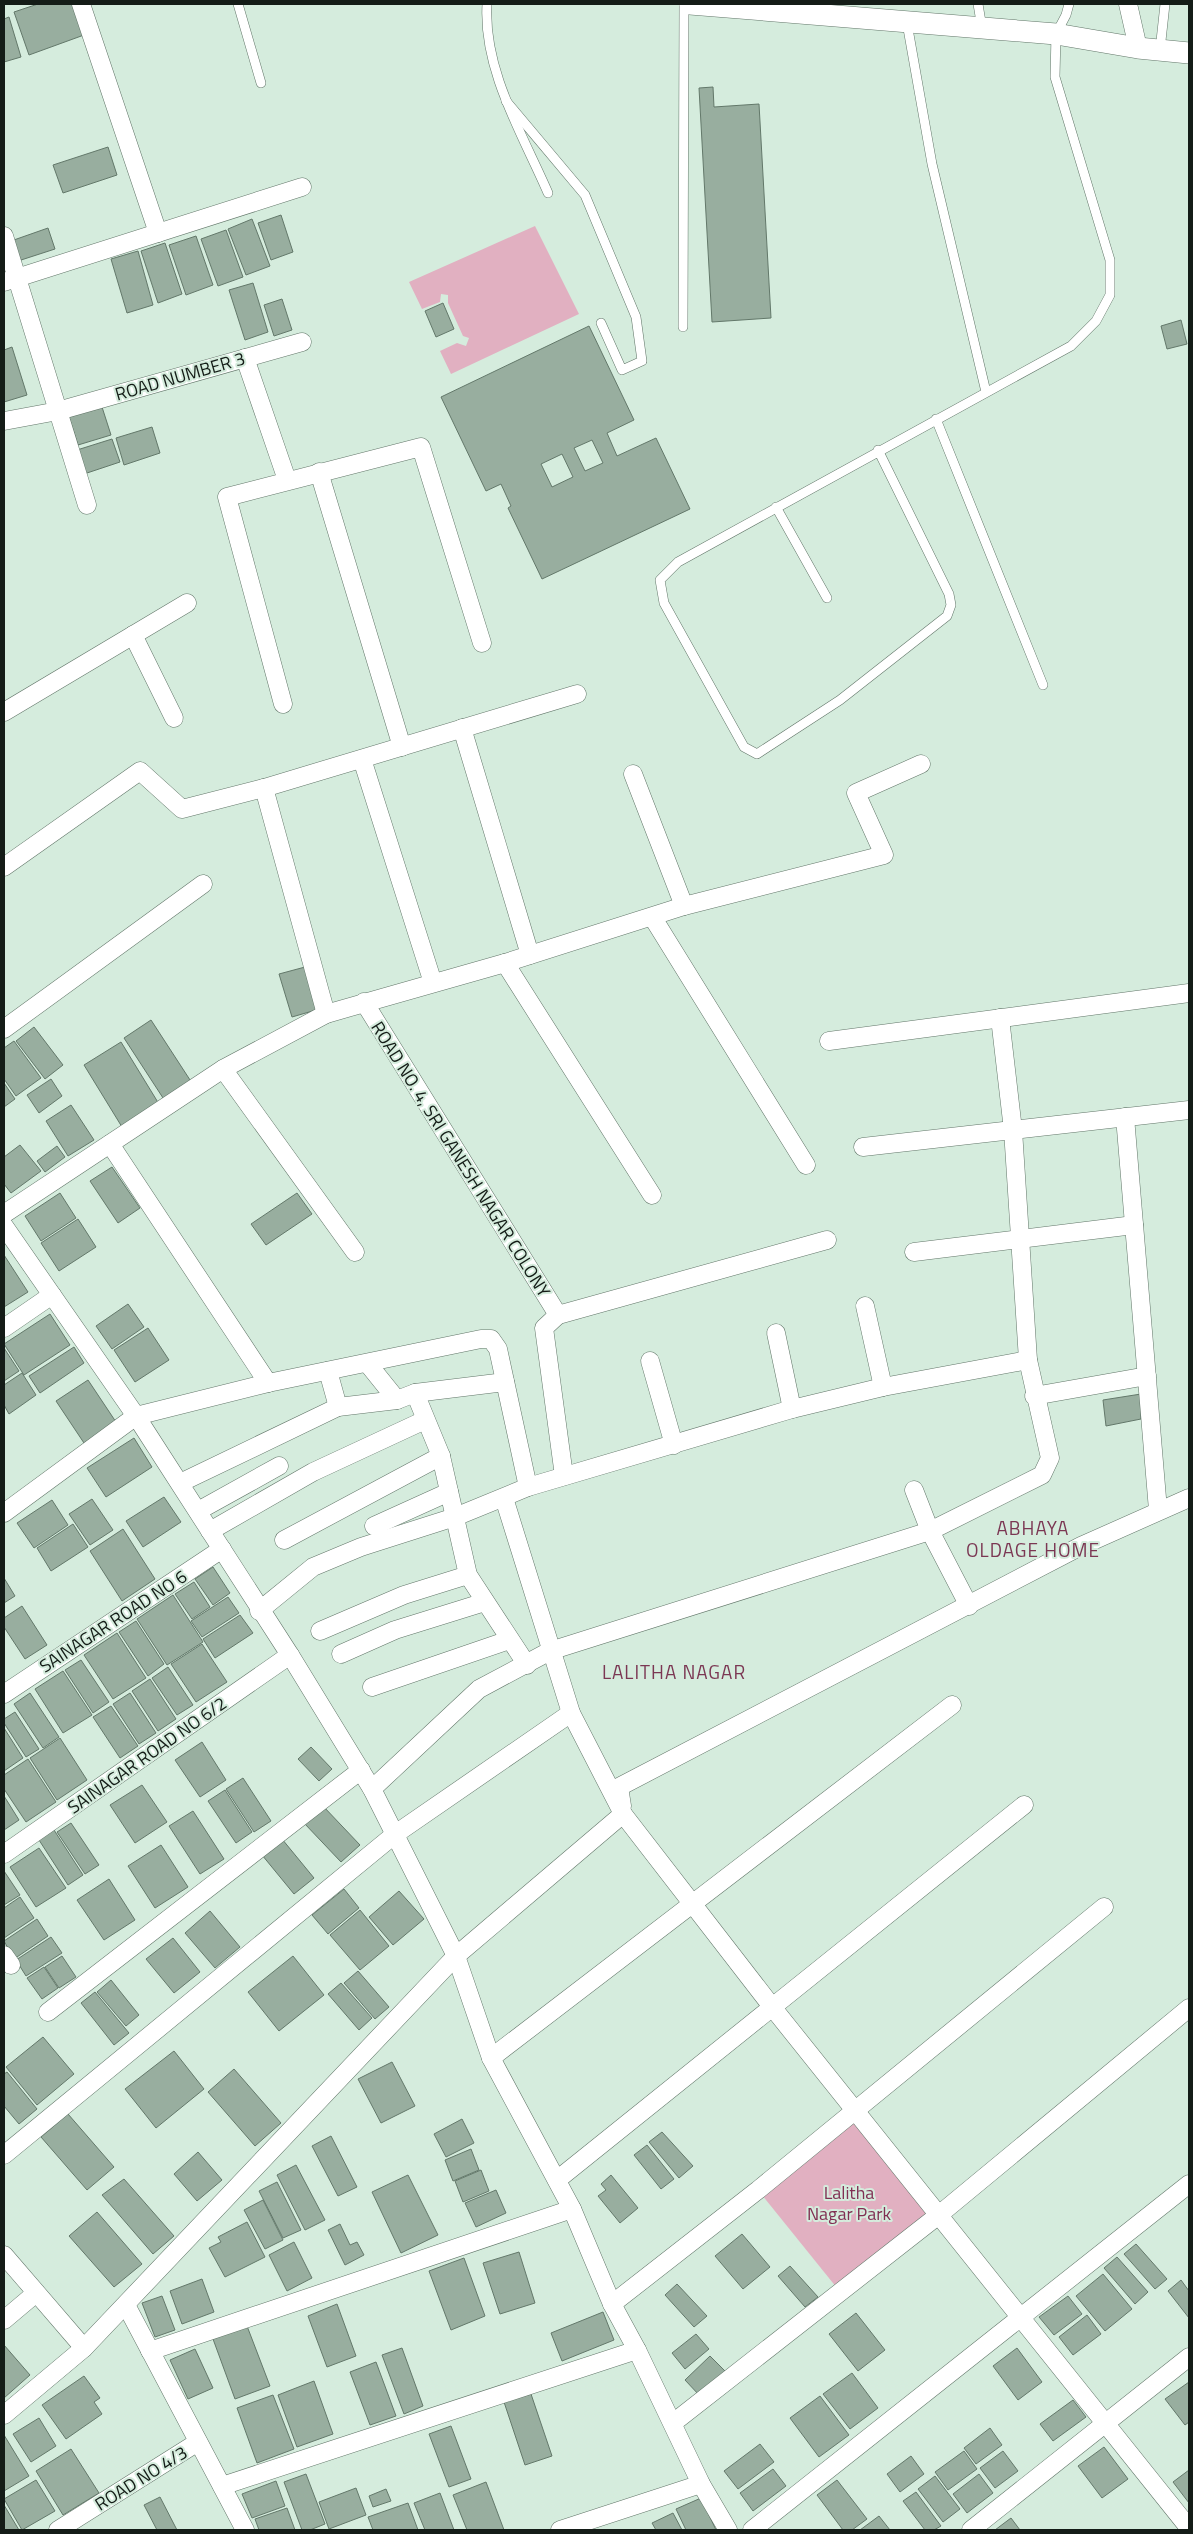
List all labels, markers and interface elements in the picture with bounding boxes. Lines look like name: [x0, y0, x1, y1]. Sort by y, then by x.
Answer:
street label: ROAD NUMBER 3: [112, 345, 248, 407]
street label: ROAD NO. 4, SRI GANESH NAGAR COLONY: [365, 1016, 558, 1302]
district label: ABHAYA OLDAGE HOME: [966, 1513, 1100, 1564]
street label: SAINAGAR ROAD NO 6: [34, 1563, 192, 1679]
district label: LALITHA NAGAR: [602, 1657, 746, 1686]
street label: SAINAGAR ROAD NO 6/2: [62, 1690, 232, 1820]
park label: Lalitha Nagar Park: [807, 2179, 891, 2227]
street label: ROAD NO 4/3: [89, 2439, 193, 2517]

